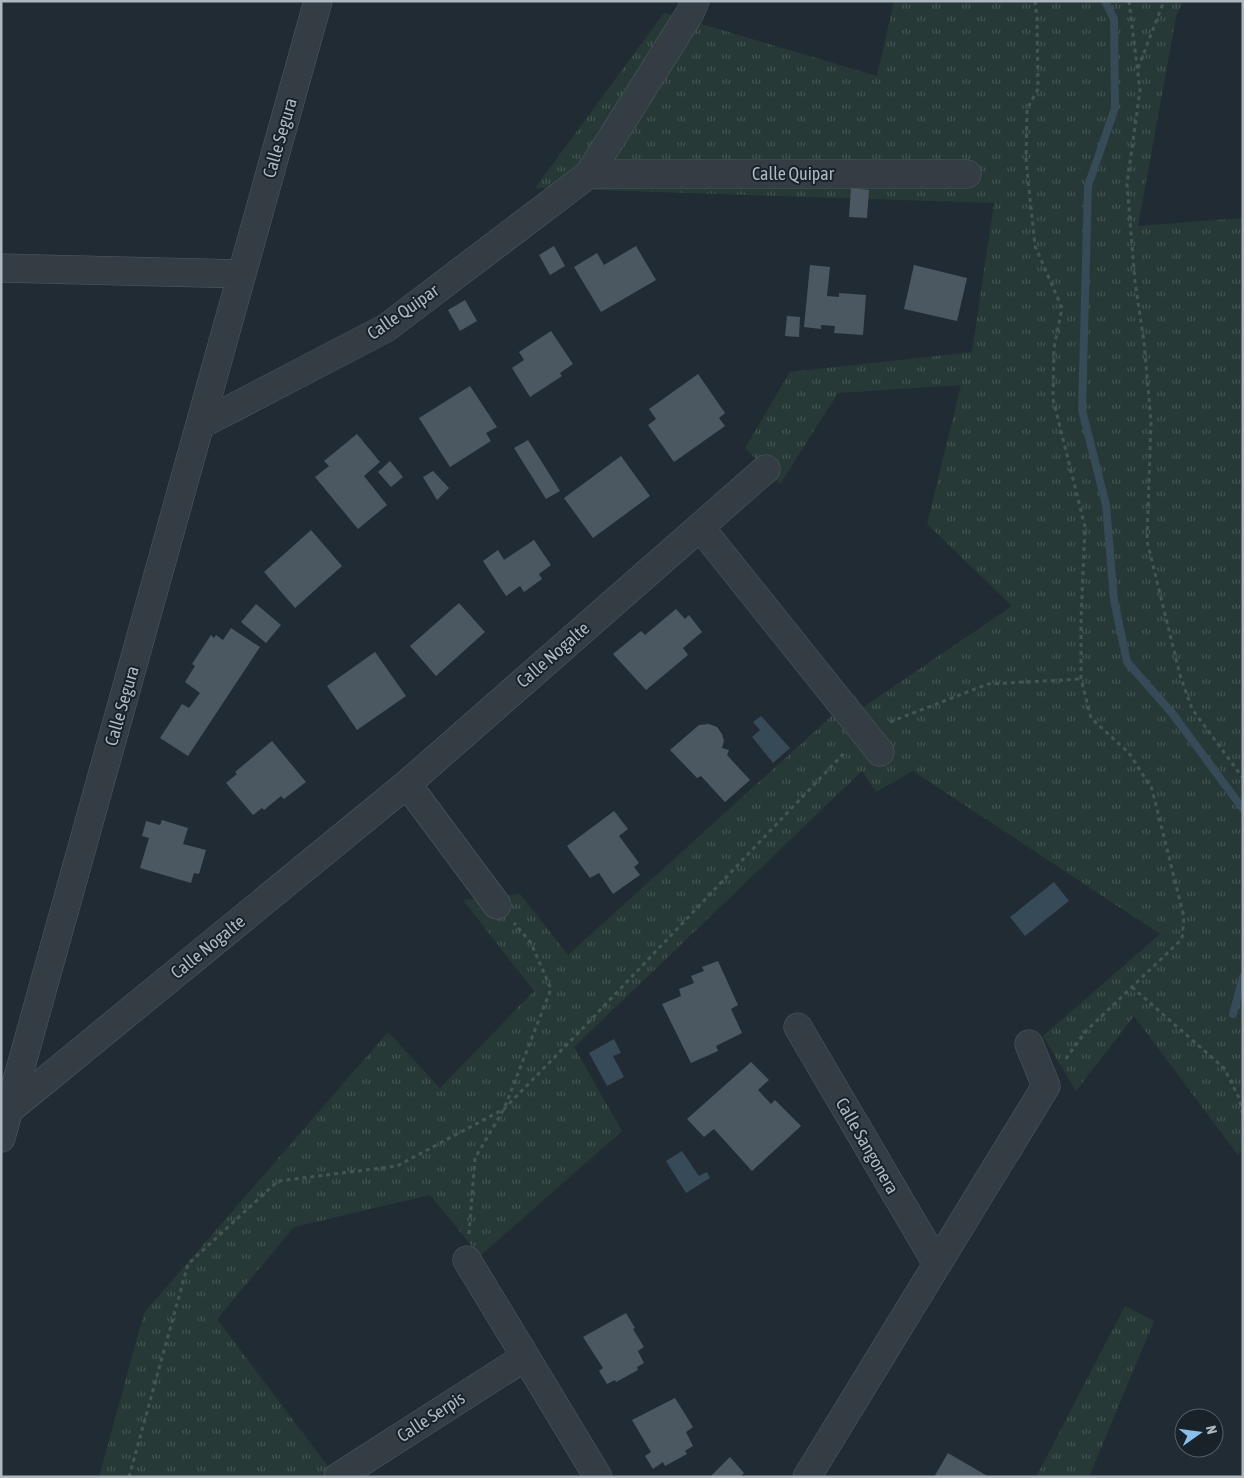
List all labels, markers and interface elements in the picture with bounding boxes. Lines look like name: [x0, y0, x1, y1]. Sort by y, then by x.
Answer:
street label: Calle Segura: [258, 96, 301, 180]
street label: Calle Quipar: [752, 163, 835, 184]
street label: Calle Quipar: [363, 279, 443, 344]
street label: Calle Nogalte: [512, 617, 593, 692]
street label: Calle Segura: [100, 664, 143, 748]
street label: Calle Nogalte: [166, 910, 249, 983]
street label: Calle Sangonera: [832, 1094, 903, 1197]
street label: Calle Serpis: [393, 1387, 469, 1446]
north arrow: [1174, 1408, 1224, 1458]
text: N: [1203, 1424, 1220, 1436]

